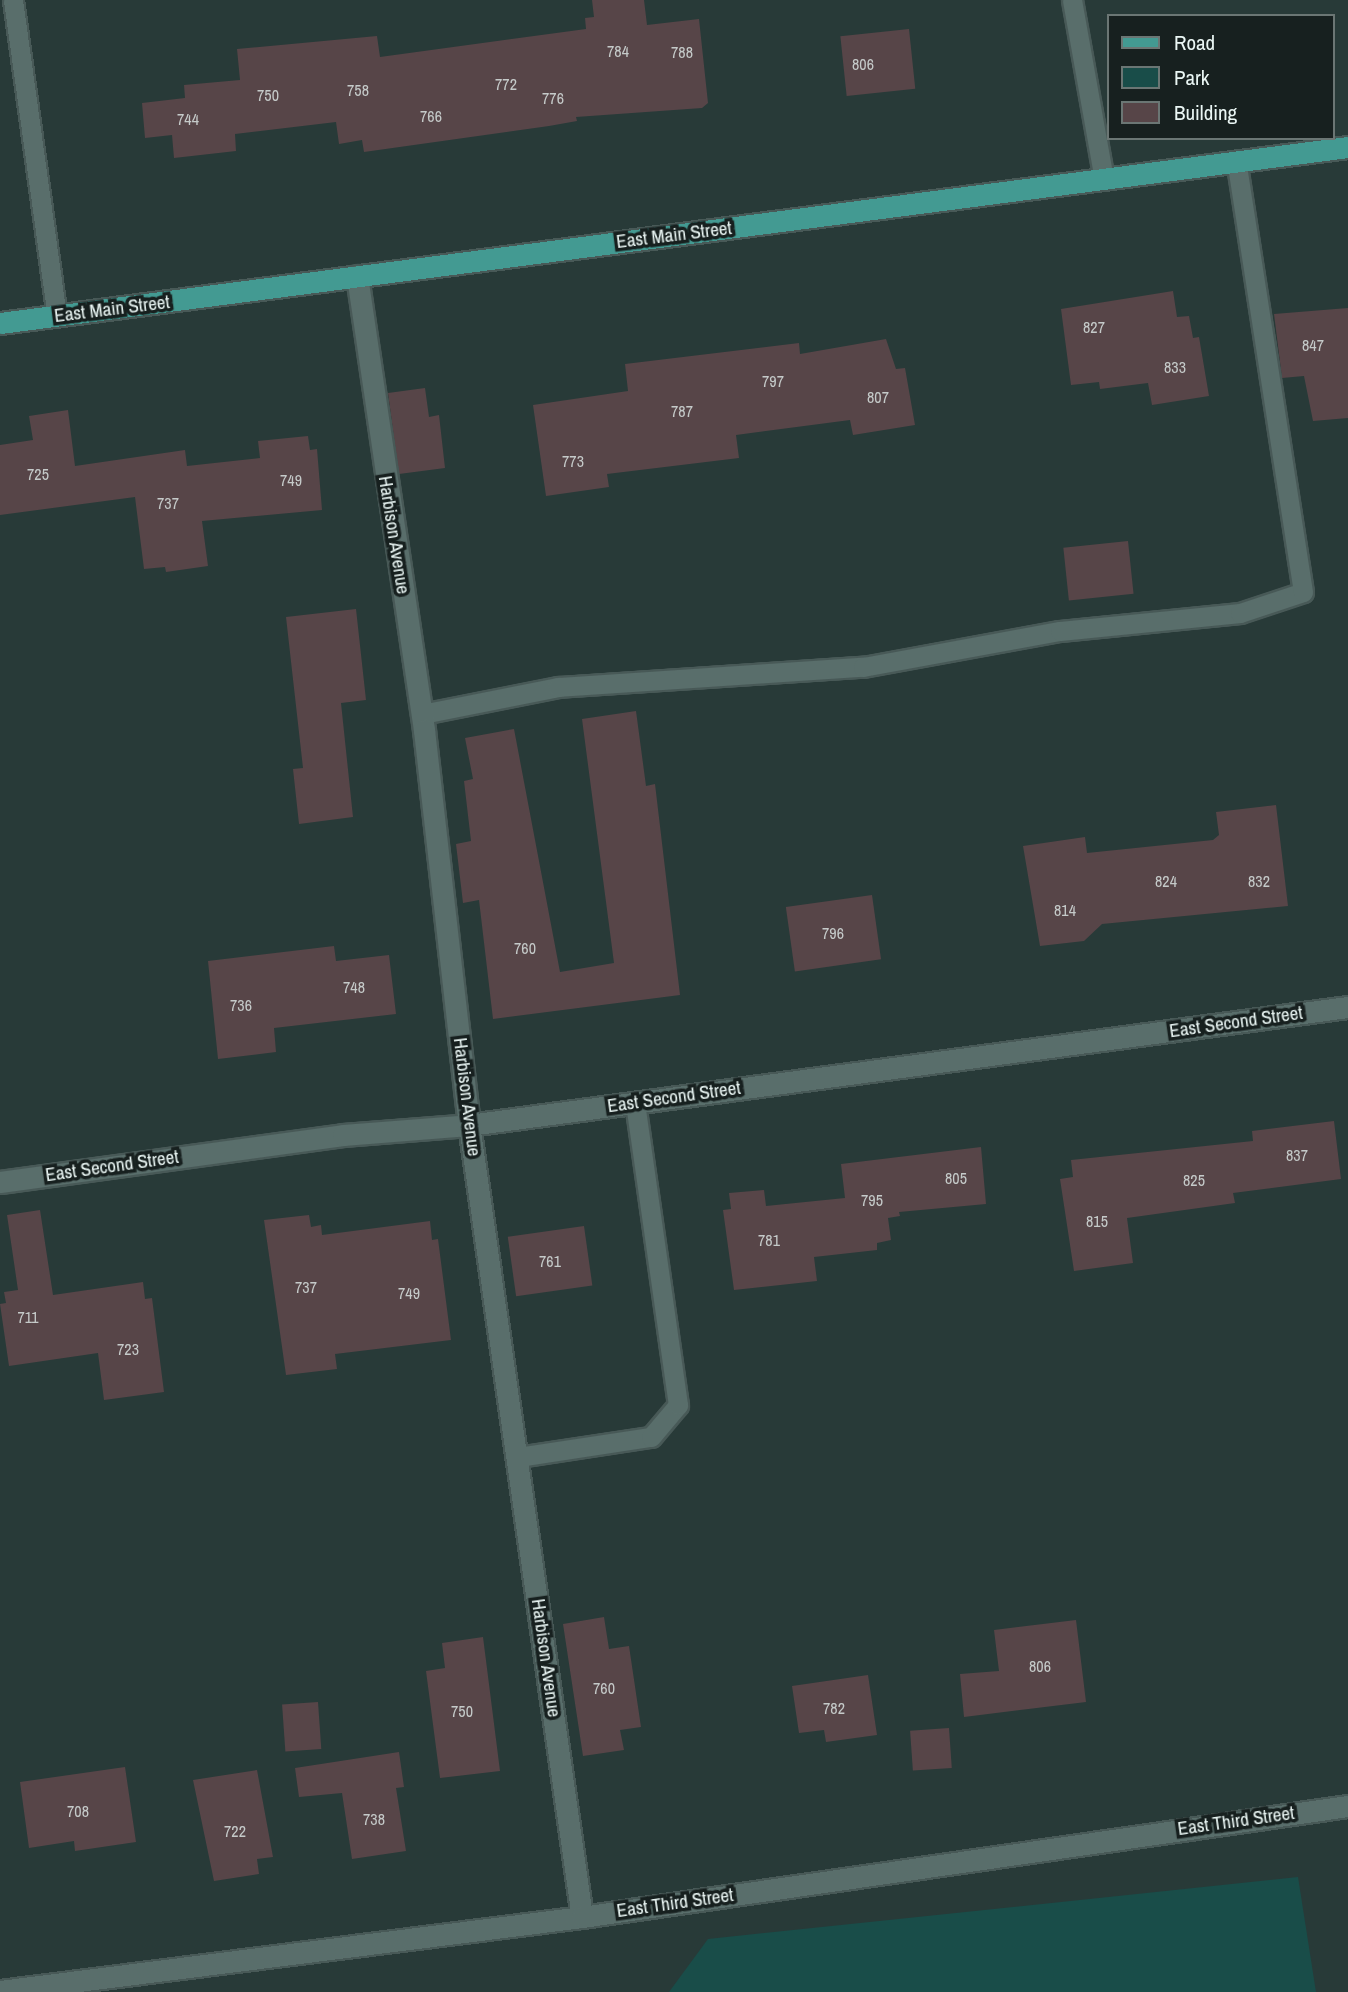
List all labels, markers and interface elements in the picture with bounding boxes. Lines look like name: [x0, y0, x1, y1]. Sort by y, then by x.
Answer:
legend: [1106, 14, 1334, 140]
text: Road: [1174, 28, 1215, 57]
house number: 784: [607, 41, 629, 61]
house number: 788: [671, 42, 693, 62]
house number: 806: [852, 54, 874, 74]
text: Park: [1174, 63, 1209, 92]
house number: 772: [495, 74, 517, 94]
house number: 758: [347, 80, 369, 100]
house number: 750: [257, 85, 279, 105]
house number: 776: [542, 88, 564, 108]
text: Building: [1174, 98, 1237, 127]
house number: 766: [420, 106, 442, 126]
house number: 744: [177, 109, 199, 129]
street label: East Main Street: [615, 217, 733, 253]
street label: East Main Street: [53, 291, 171, 327]
house number: 827: [1083, 317, 1105, 337]
house number: 847: [1302, 335, 1324, 355]
house number: 833: [1164, 357, 1186, 377]
house number: 797: [762, 371, 784, 391]
house number: 807: [867, 387, 889, 407]
house number: 787: [671, 401, 693, 421]
house number: 773: [562, 451, 584, 471]
house number: 725: [27, 464, 49, 484]
house number: 749: [280, 470, 302, 490]
street label: Harbison Avenue: [373, 474, 415, 596]
house number: 737: [157, 493, 179, 513]
house number: 824: [1155, 871, 1177, 891]
house number: 832: [1248, 871, 1270, 891]
house number: 814: [1054, 900, 1076, 920]
house number: 796: [822, 923, 844, 943]
house number: 760: [514, 938, 536, 958]
house number: 748: [343, 977, 365, 997]
house number: 736: [230, 995, 252, 1015]
street label: East Second Street: [1168, 1001, 1304, 1043]
street label: Harbison Avenue: [448, 1036, 486, 1158]
street label: East Second Street: [606, 1076, 742, 1118]
street label: East Second Street: [44, 1145, 180, 1187]
house number: 837: [1286, 1145, 1308, 1165]
house number: 805: [945, 1168, 967, 1188]
house number: 825: [1183, 1170, 1205, 1190]
house number: 795: [861, 1190, 883, 1210]
house number: 815: [1086, 1211, 1108, 1231]
house number: 781: [758, 1230, 780, 1250]
house number: 761: [539, 1251, 561, 1271]
house number: 737: [295, 1277, 317, 1297]
house number: 749: [398, 1283, 420, 1303]
house number: 711: [18, 1307, 38, 1327]
house number: 723: [117, 1339, 139, 1359]
street label: Harbison Avenue: [526, 1597, 566, 1719]
house number: 806: [1029, 1656, 1051, 1676]
house number: 760: [593, 1678, 615, 1698]
house number: 782: [823, 1698, 845, 1718]
house number: 750: [451, 1701, 473, 1721]
house number: 708: [67, 1801, 89, 1821]
street label: East Third Street: [1176, 1802, 1296, 1840]
house number: 738: [363, 1809, 385, 1829]
house number: 722: [224, 1821, 246, 1841]
street label: East Third Street: [615, 1884, 735, 1922]

